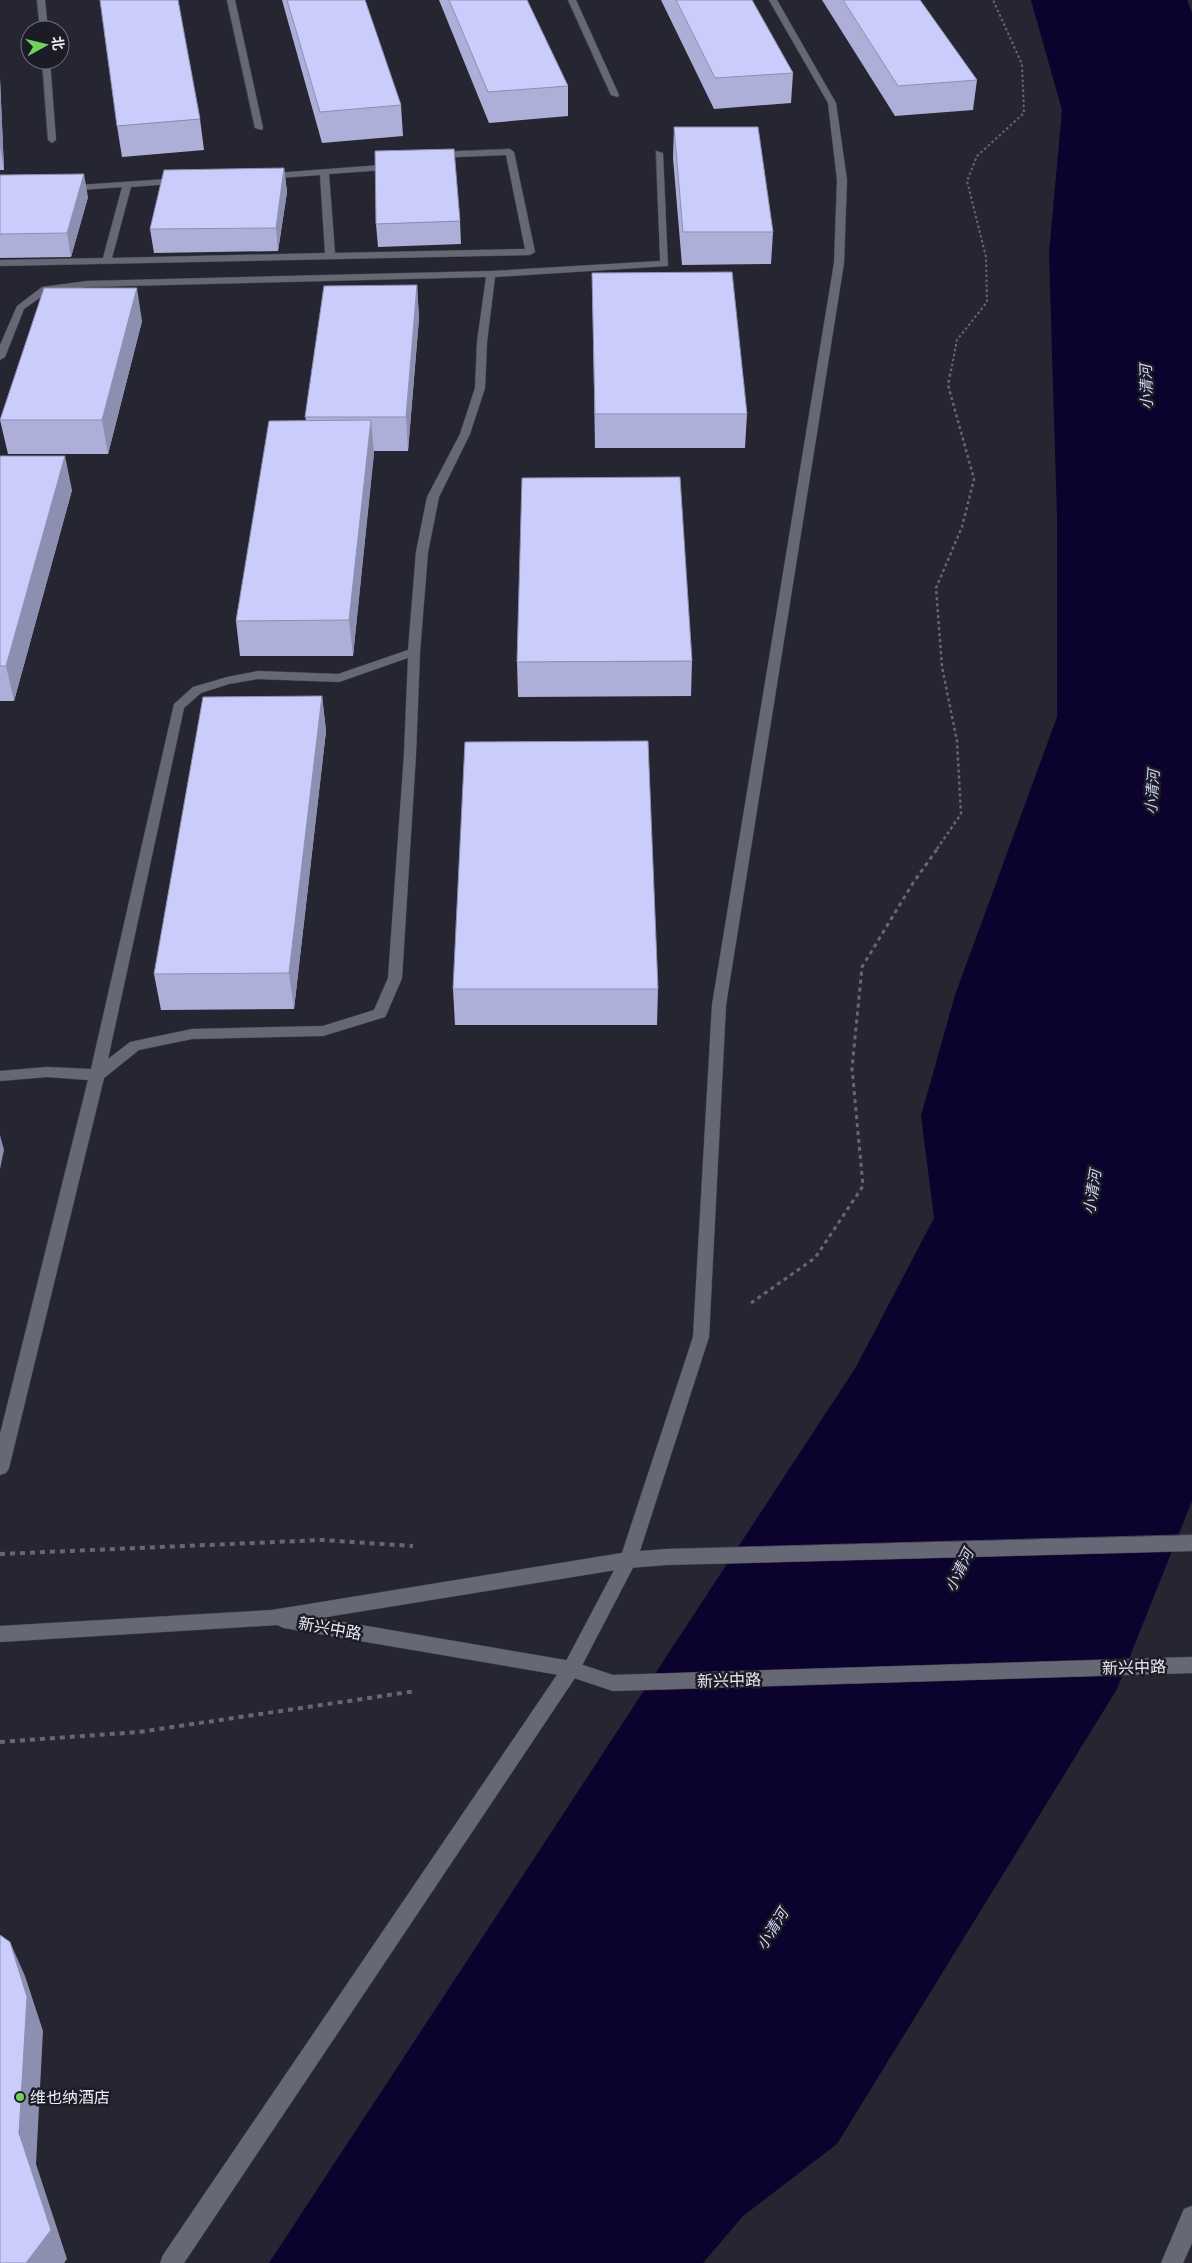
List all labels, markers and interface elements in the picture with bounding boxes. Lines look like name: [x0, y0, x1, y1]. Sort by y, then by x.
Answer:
north arrow: [20, 20, 70, 70]
text: 北: [48, 35, 68, 51]
water label: 小清河: [1136, 361, 1156, 410]
water label: 小清河: [1141, 766, 1163, 815]
water label: 小清河: [1079, 1165, 1105, 1216]
water label: 小清河: [941, 1543, 979, 1594]
street label: 新兴中路: [297, 1613, 363, 1643]
street label: 新兴中路: [1102, 1656, 1166, 1678]
street label: 新兴中路: [697, 1669, 761, 1691]
water label: 小清河: [752, 1902, 794, 1953]
place label: 维也纳酒店: [30, 2087, 110, 2107]
marker: 维也纳酒店: [14, 2091, 26, 2103]

